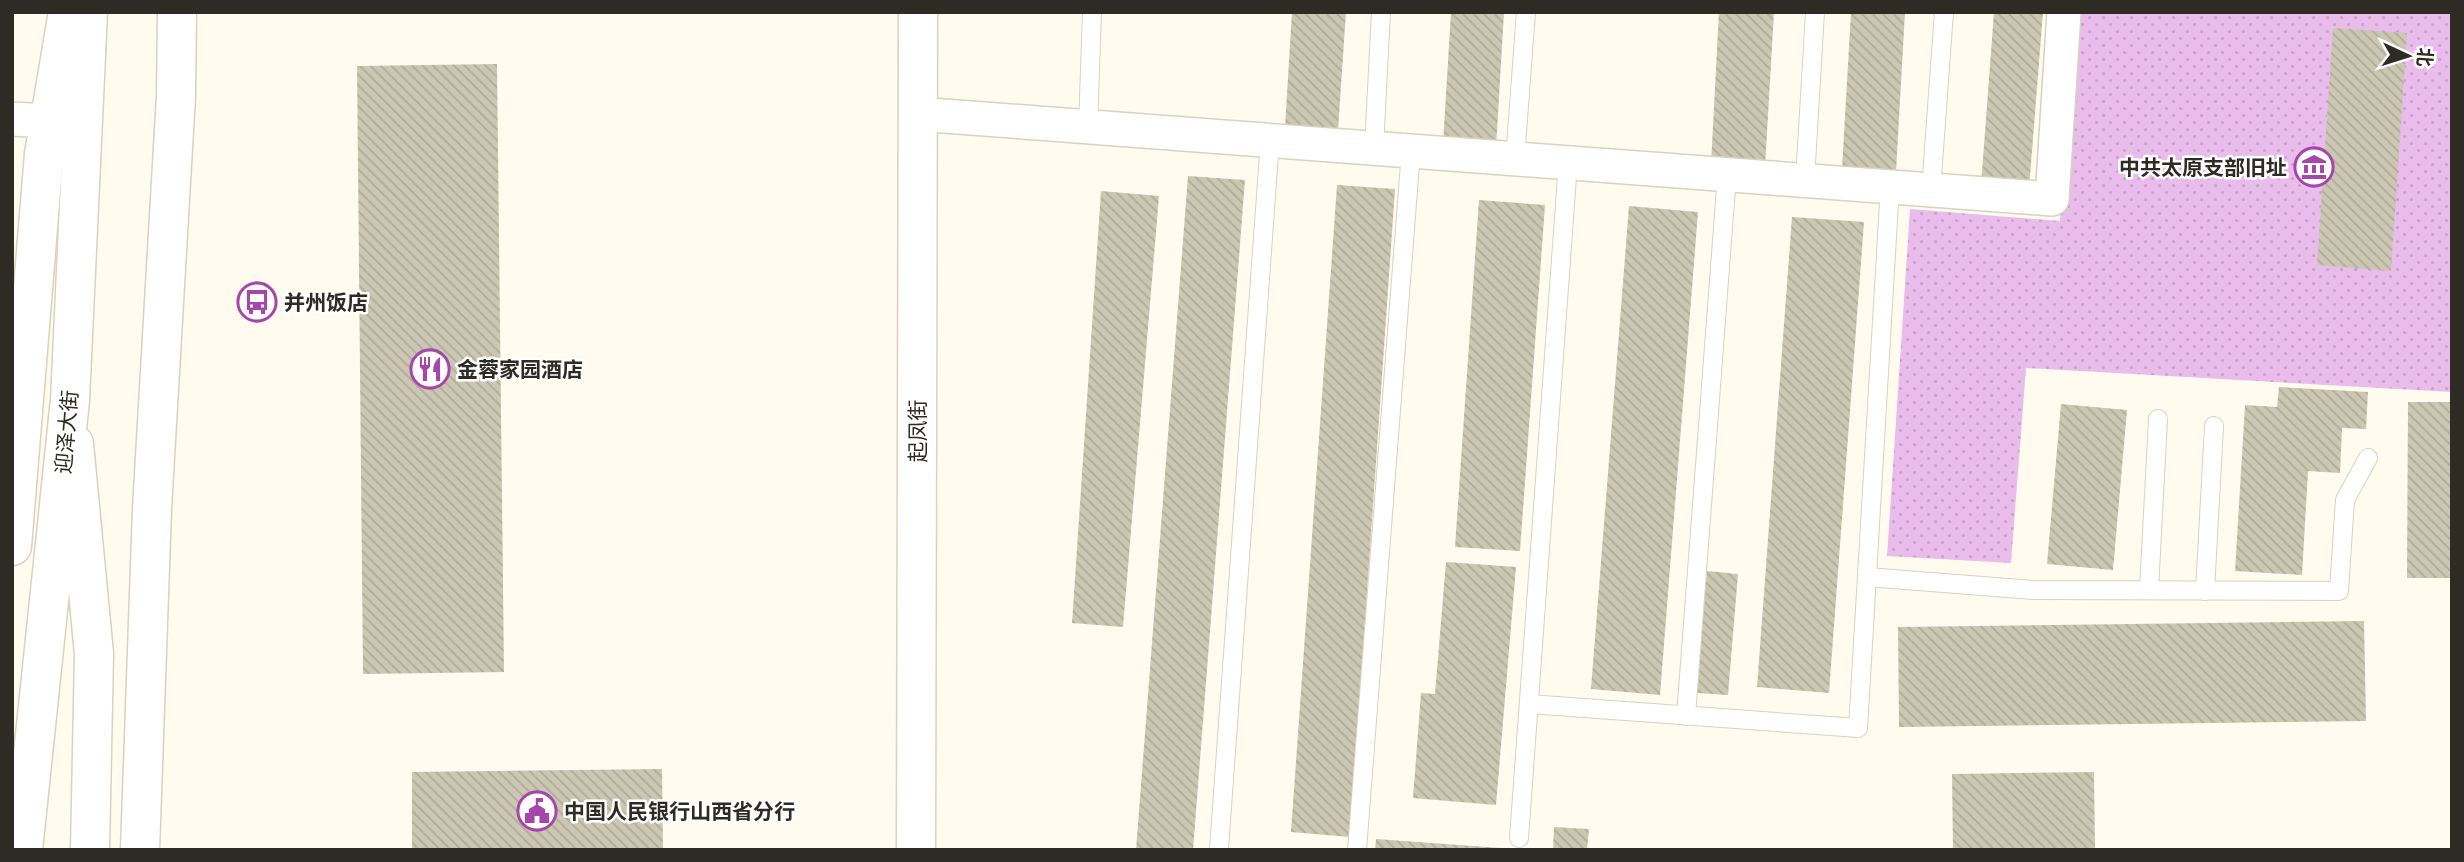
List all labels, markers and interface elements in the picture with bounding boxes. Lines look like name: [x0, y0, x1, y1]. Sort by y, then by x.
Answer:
north arrow: [2373, 21, 2443, 91]
text: 北: [2411, 47, 2439, 68]
museum icon: 中共太原支部旧址: [2293, 146, 2335, 188]
place label: 中共太原支部旧址: [2119, 153, 2287, 181]
bus stop icon: 并州饭店: [236, 281, 278, 323]
place label: 并州饭店: [284, 288, 368, 316]
restaurant icon: 金蓉家园酒店: [409, 348, 451, 390]
place label: 金蓉家园酒店: [457, 355, 583, 383]
street label: 迎泽大街: [48, 389, 84, 475]
street label: 起凤街: [903, 400, 931, 463]
public building icon: 中国人民银行山西省分行: [516, 790, 558, 832]
place label: 中国人民银行山西省分行: [564, 797, 795, 825]

